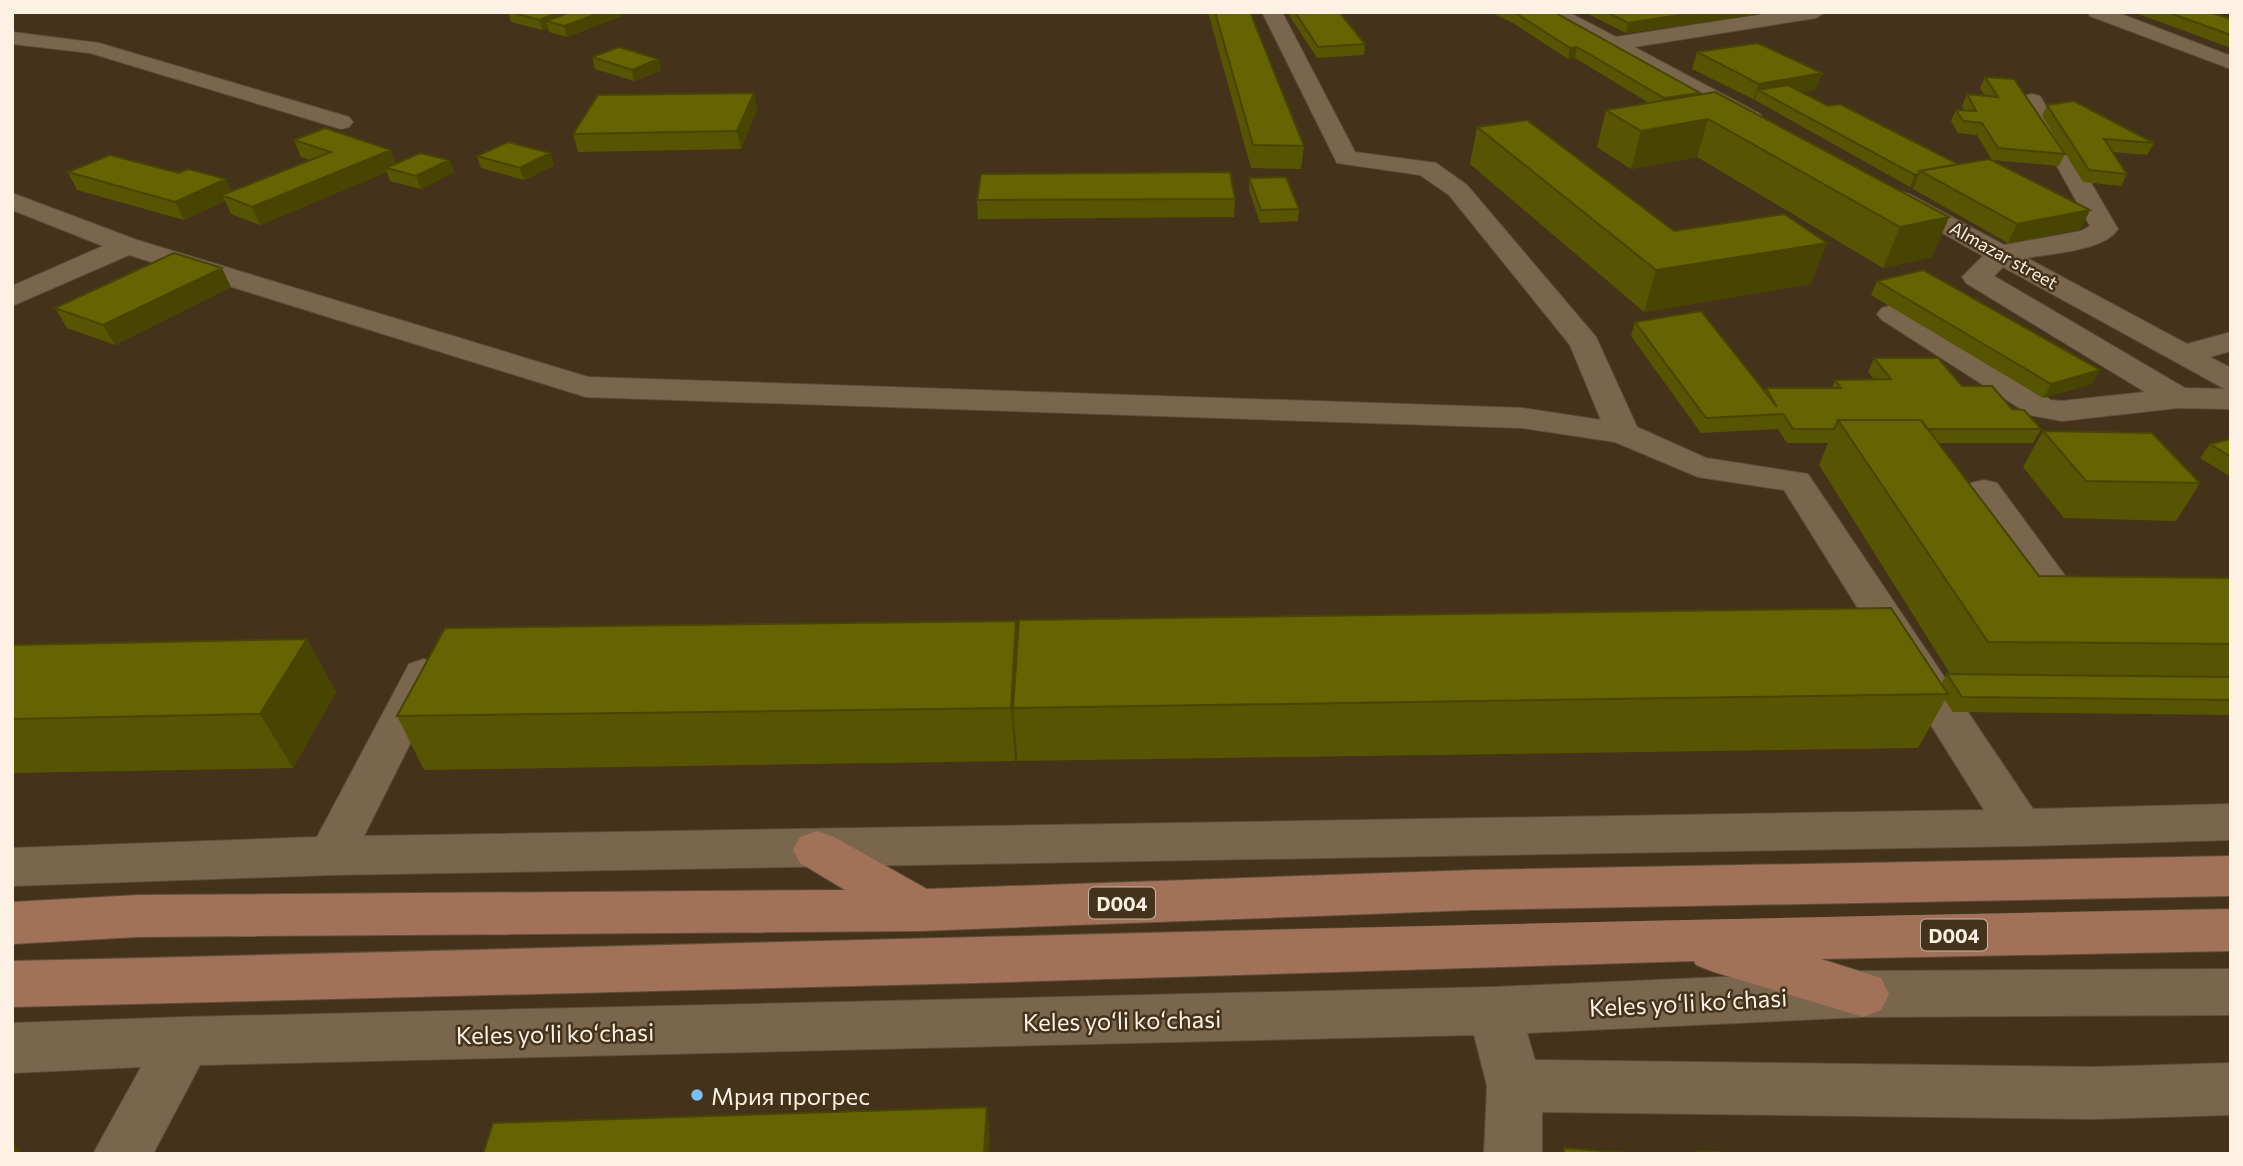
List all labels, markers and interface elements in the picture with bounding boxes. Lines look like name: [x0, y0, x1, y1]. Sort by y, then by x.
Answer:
street label: Almazar street: [1946, 216, 2062, 294]
road number: D004: [1089, 888, 1155, 918]
road number: D004: [1921, 920, 1987, 951]
street label: Keles yoʻli koʻchasi: [1588, 982, 1788, 1022]
street label: Keles yoʻli koʻchasi: [1023, 1004, 1221, 1036]
street label: Keles yoʻli koʻchasi: [456, 1017, 654, 1049]
place label: Мрия прогрес: [711, 1081, 870, 1110]
marker: Мрия прогрес: [689, 1087, 705, 1103]

